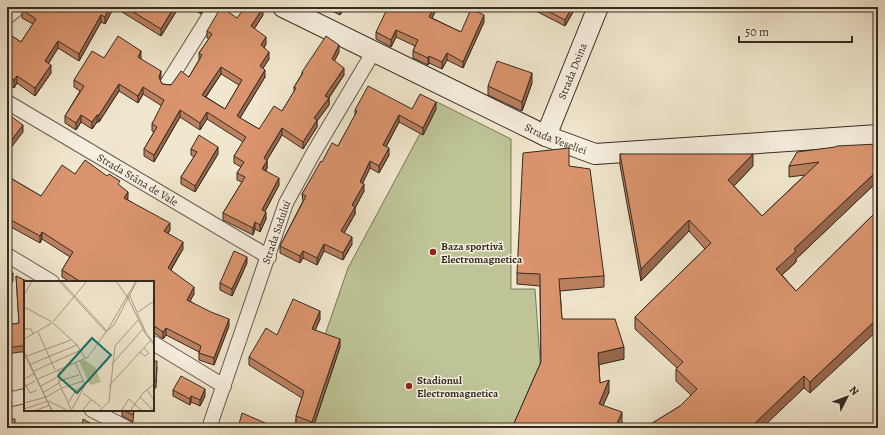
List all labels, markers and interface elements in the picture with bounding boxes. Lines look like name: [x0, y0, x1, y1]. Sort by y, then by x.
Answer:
scale bar: [739, 18, 852, 44]
text: 50 m: [745, 24, 769, 40]
street label: Strada Doina: [555, 40, 591, 102]
street label: Strada Veseliei: [522, 120, 589, 158]
street label: Strada Stâna de Vale: [94, 150, 181, 210]
street label: Strada Sadului: [259, 198, 294, 266]
place label: Baza sportivă Electromagnetica: [441, 239, 523, 267]
marker: Baza sportivă Electromagnetica: [428, 247, 438, 257]
inset map: [24, 281, 154, 411]
place label: Stadionul Electromagnetica: [417, 373, 499, 401]
north arrow: [827, 377, 867, 417]
marker: Stadionul Electromagnetica: [404, 381, 414, 391]
text: N: [846, 383, 862, 399]

